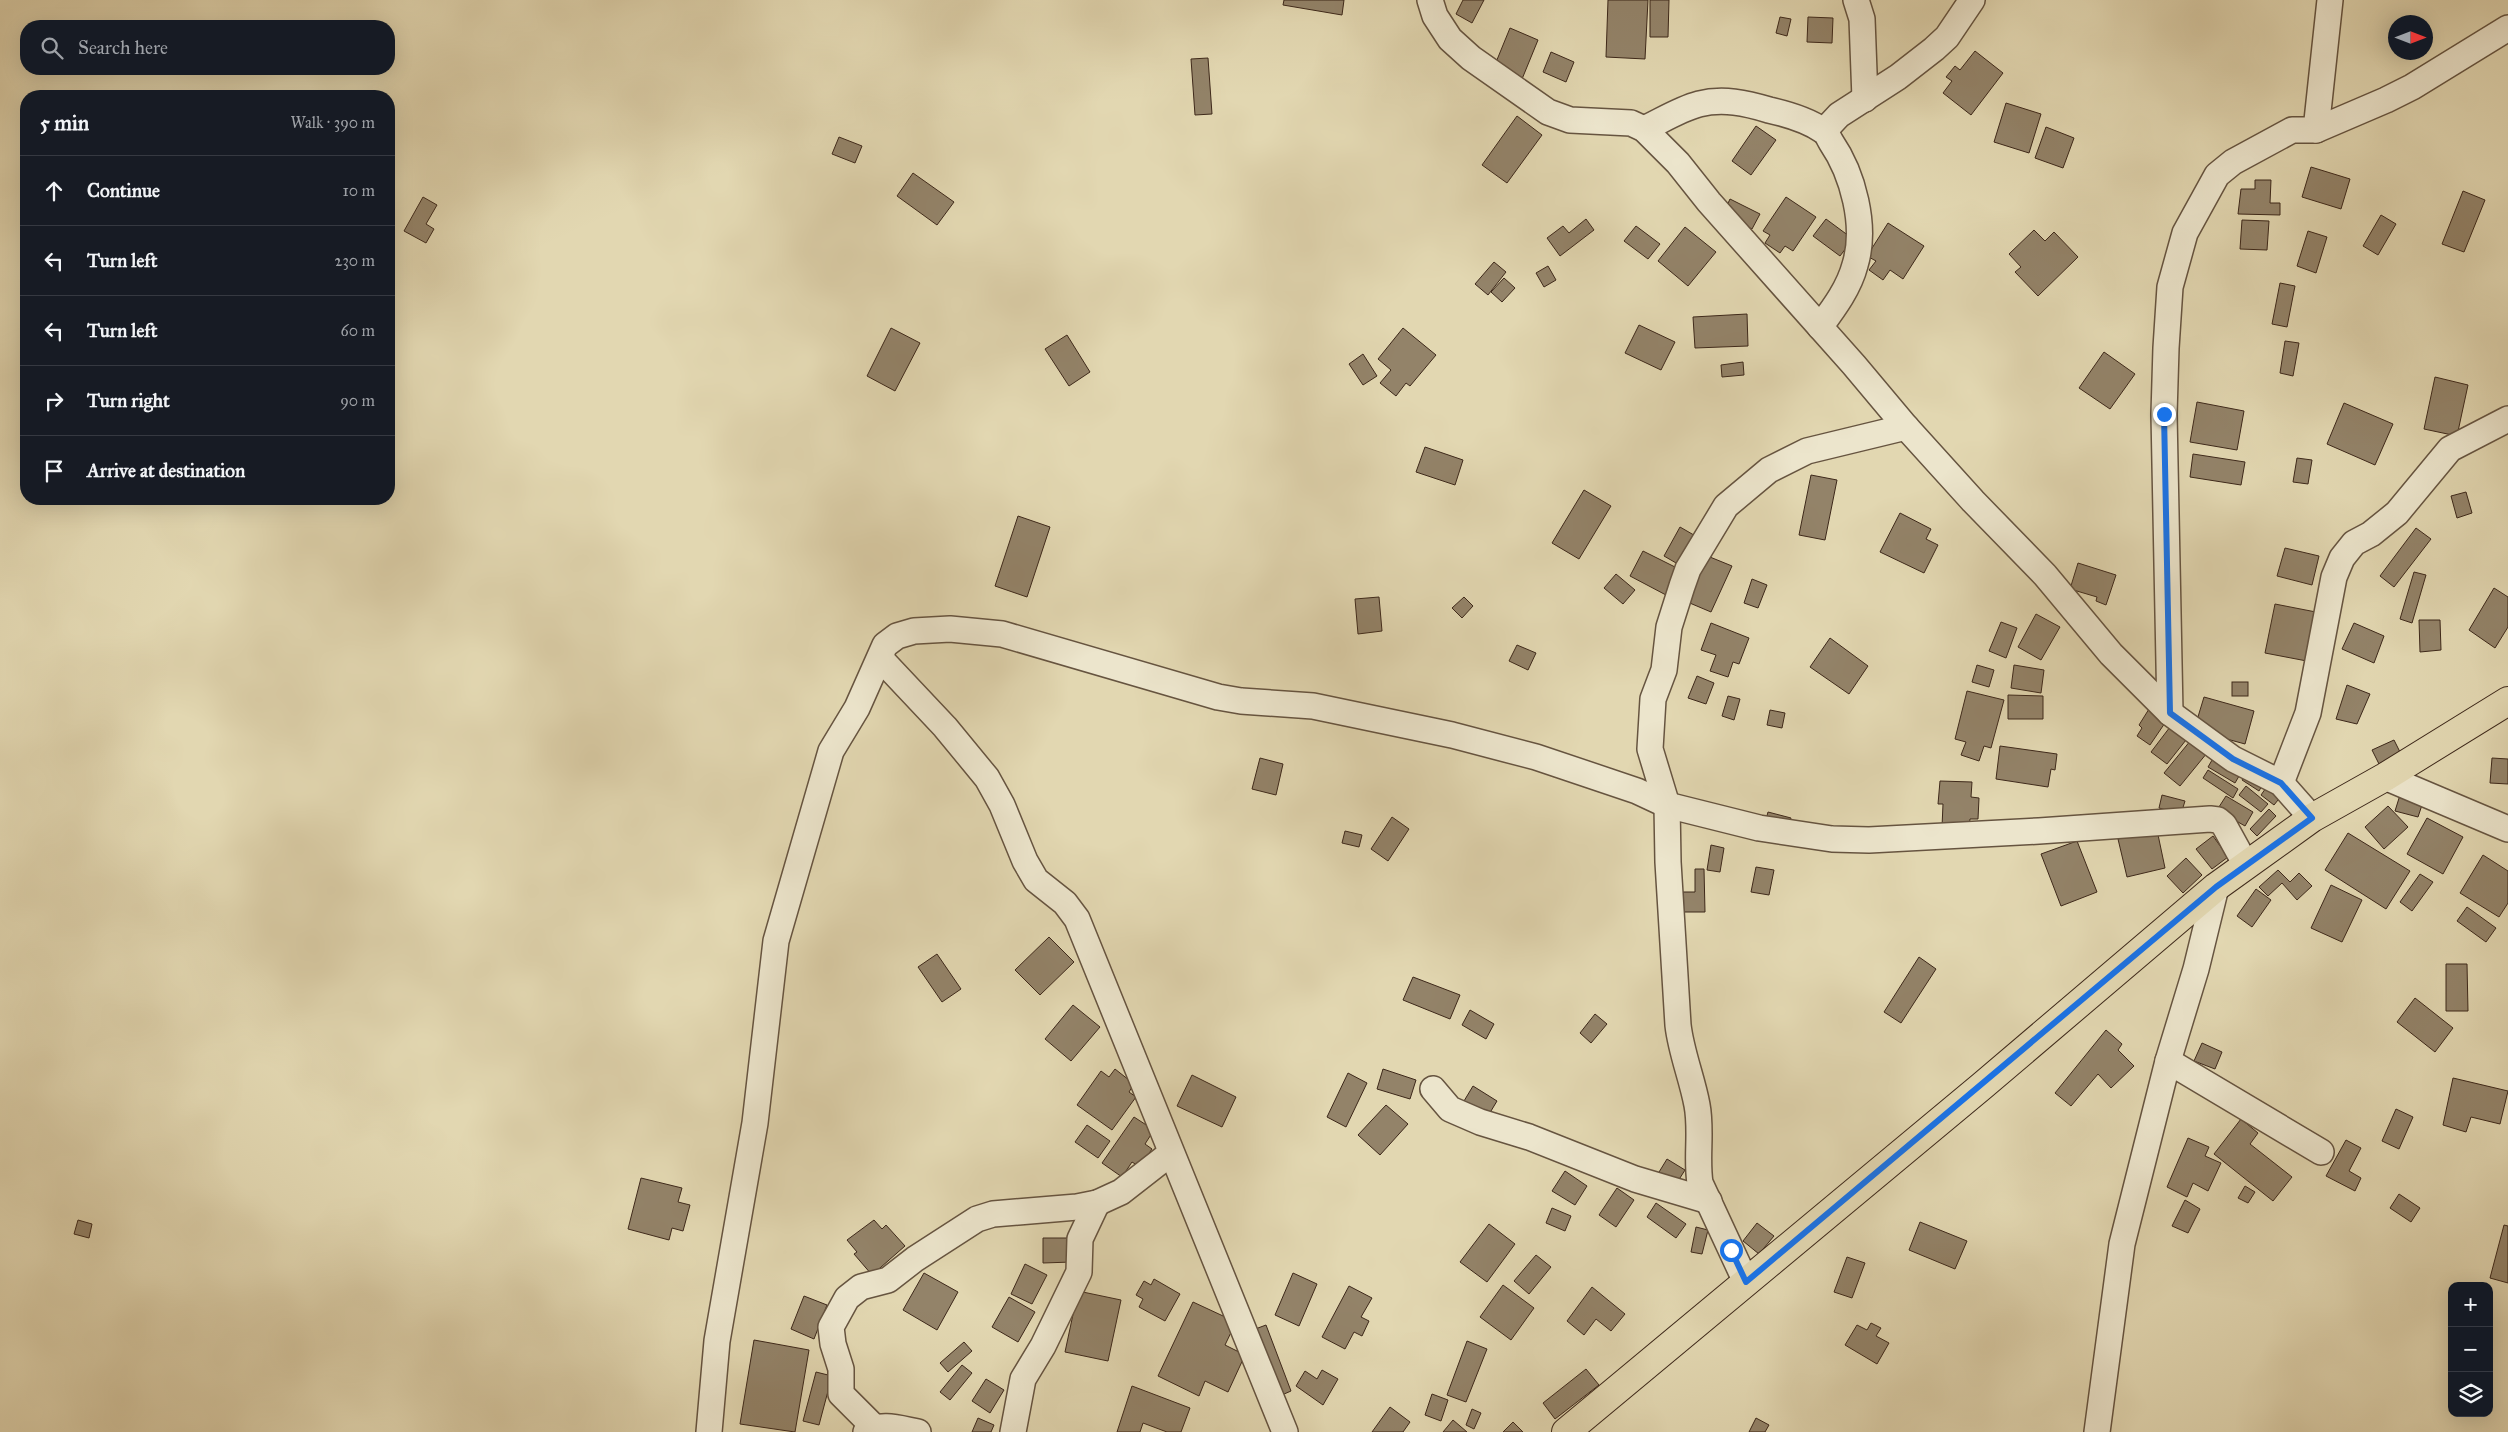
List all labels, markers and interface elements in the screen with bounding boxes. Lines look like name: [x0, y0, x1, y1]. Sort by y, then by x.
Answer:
north arrow: [2388, 15, 2433, 60]
search box: [20, 20, 395, 75]
icon: search: [38, 34, 66, 62]
text: Search here: [78, 36, 168, 59]
text: 5 min: [40, 110, 89, 136]
text: Walk · 390 m: [290, 113, 375, 132]
icon: ahead: [40, 177, 68, 205]
text: Continue: [87, 179, 160, 202]
text: 10 m: [343, 181, 375, 200]
icon: left: [40, 247, 68, 275]
text: Turn left: [87, 249, 157, 272]
text: 230 m: [335, 251, 375, 270]
icon: left: [40, 317, 68, 345]
text: Turn left: [87, 319, 157, 342]
text: 60 m: [341, 321, 375, 340]
icon: right: [40, 387, 68, 415]
text: Turn right: [87, 389, 170, 412]
text: 90 m: [340, 391, 375, 410]
route end: [2153, 403, 2176, 426]
icon: arrive: [40, 457, 68, 485]
text: Arrive at destination: [87, 459, 245, 482]
route start: [1720, 1239, 1743, 1262]
map controls: [2448, 1282, 2493, 1417]
button: +: [2448, 1282, 2493, 1327]
button: −: [2448, 1327, 2493, 1372]
button: layers: [2448, 1372, 2493, 1417]

